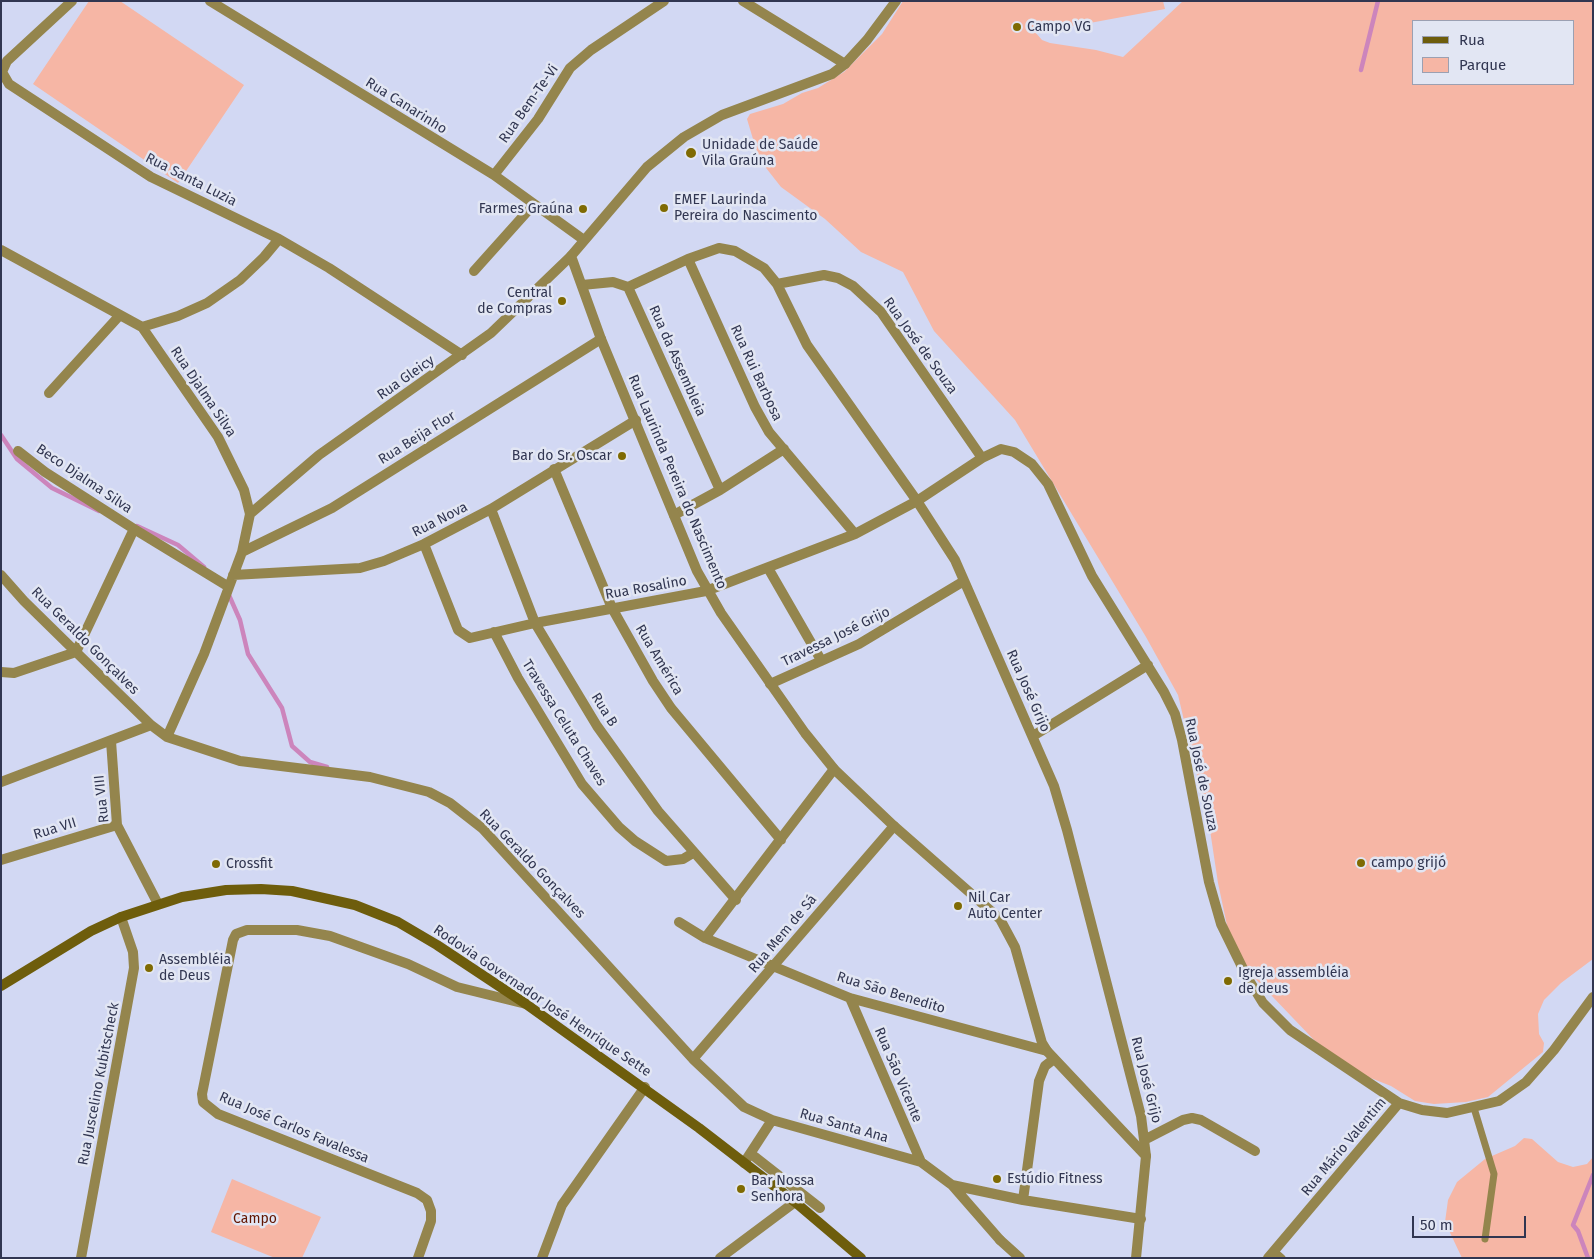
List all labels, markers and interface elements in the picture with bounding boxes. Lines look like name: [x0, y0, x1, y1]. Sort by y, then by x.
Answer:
place label: Campo VG: [1027, 19, 1091, 35]
legend: [1412, 20, 1574, 85]
marker: Campo VG: [1011, 21, 1023, 33]
text: Rua: [1459, 31, 1485, 49]
text: Parque: [1459, 56, 1506, 74]
street label: Rua Bem-Te-Vi: [496, 61, 562, 147]
street label: Rua Canarinho: [362, 74, 450, 138]
place label: Unidade de Saúde Vila Graúna: [702, 137, 818, 170]
marker: Unidade de Saúde Vila Graúna: [684, 146, 698, 160]
street label: Rua Santa Luzia: [143, 150, 239, 210]
place label: EMEF Laurinda Pereira do Nascimento: [674, 192, 817, 224]
place label: Farmes Graúna: [479, 201, 573, 217]
marker: EMEF Laurinda Pereira do Nascimento: [658, 202, 670, 214]
marker: Farmes Graúna: [577, 203, 589, 215]
place label: Central de Compras: [477, 285, 552, 318]
street label: Rua José de Souza: [879, 294, 961, 398]
marker: Central de Compras: [556, 295, 568, 307]
street label: Rua da Assembleia: [645, 303, 709, 419]
street label: Rua Rui Barbosa: [726, 322, 786, 424]
street label: Rua Djalma Silva: [167, 344, 239, 440]
street label: Rua Gleicy: [374, 352, 438, 404]
street label: Rua Laurinda Pereira do Nascimento: [624, 372, 730, 592]
street label: Rua Beija Flor: [375, 408, 459, 468]
street label: Beco Djalma Silva: [33, 441, 135, 517]
place label: Bar do Sr. Oscar: [512, 448, 612, 464]
marker: Bar do Sr. Oscar: [616, 450, 628, 462]
street label: Rua Nova: [409, 499, 471, 541]
street label: Rua Rosalino: [604, 573, 688, 603]
street label: Rua Geraldo Gonçalves: [28, 584, 142, 698]
street label: Travessa José Grijo: [779, 604, 893, 670]
street label: Rua América: [631, 622, 687, 698]
street label: Rua José Grijo: [1002, 647, 1054, 735]
street label: Travessa Celuta Chaves: [518, 657, 610, 789]
street label: Rua B: [587, 690, 621, 730]
street label: Rua José de Souza: [1181, 717, 1221, 833]
street label: Rua VIII: [91, 774, 113, 824]
street label: Rua Geraldo Gonçalves: [475, 806, 589, 922]
street label: Rua VII: [32, 815, 78, 843]
place label: campo grijó: [1371, 855, 1446, 871]
place label: Crossfit: [226, 856, 273, 872]
marker: campo grijó: [1355, 857, 1367, 869]
marker: Crossfit: [210, 858, 222, 870]
place label: Nil Car Auto Center: [968, 890, 1042, 922]
street label: Rua Mem de Sá: [745, 891, 821, 977]
marker: Nil Car Auto Center: [952, 900, 964, 912]
street label: Rodovia Governador José Henrique Sette: [430, 922, 654, 1080]
place label: Assembléia de Deus: [159, 952, 231, 984]
marker: Assembléia de Deus: [143, 962, 155, 974]
place label: Igreja assembléia de deus: [1238, 965, 1349, 998]
street label: Rua São Benedito: [835, 969, 947, 1017]
marker: Igreja assembléia de deus: [1222, 975, 1234, 987]
street label: Rua Juscelino Kubitscheck: [75, 1001, 123, 1167]
street label: Rua São Vicente: [870, 1025, 926, 1125]
street label: Rua José Grijo: [1127, 1035, 1165, 1125]
street label: Rua José Carlos Favalessa: [217, 1089, 371, 1167]
street label: Rua Mário Valentim: [1298, 1094, 1390, 1200]
street label: Rua Santa Ana: [798, 1105, 890, 1147]
place label: Estúdio Fitness: [1007, 1171, 1103, 1187]
place label: Bar Nossa Senhora: [751, 1173, 814, 1206]
marker: Estúdio Fitness: [991, 1173, 1003, 1185]
marker: Bar Nossa Senhora: [735, 1183, 747, 1195]
scale bar: [1414, 1206, 1528, 1238]
park label: Campo: [233, 1211, 277, 1227]
text: 50 m: [1420, 1216, 1453, 1234]

